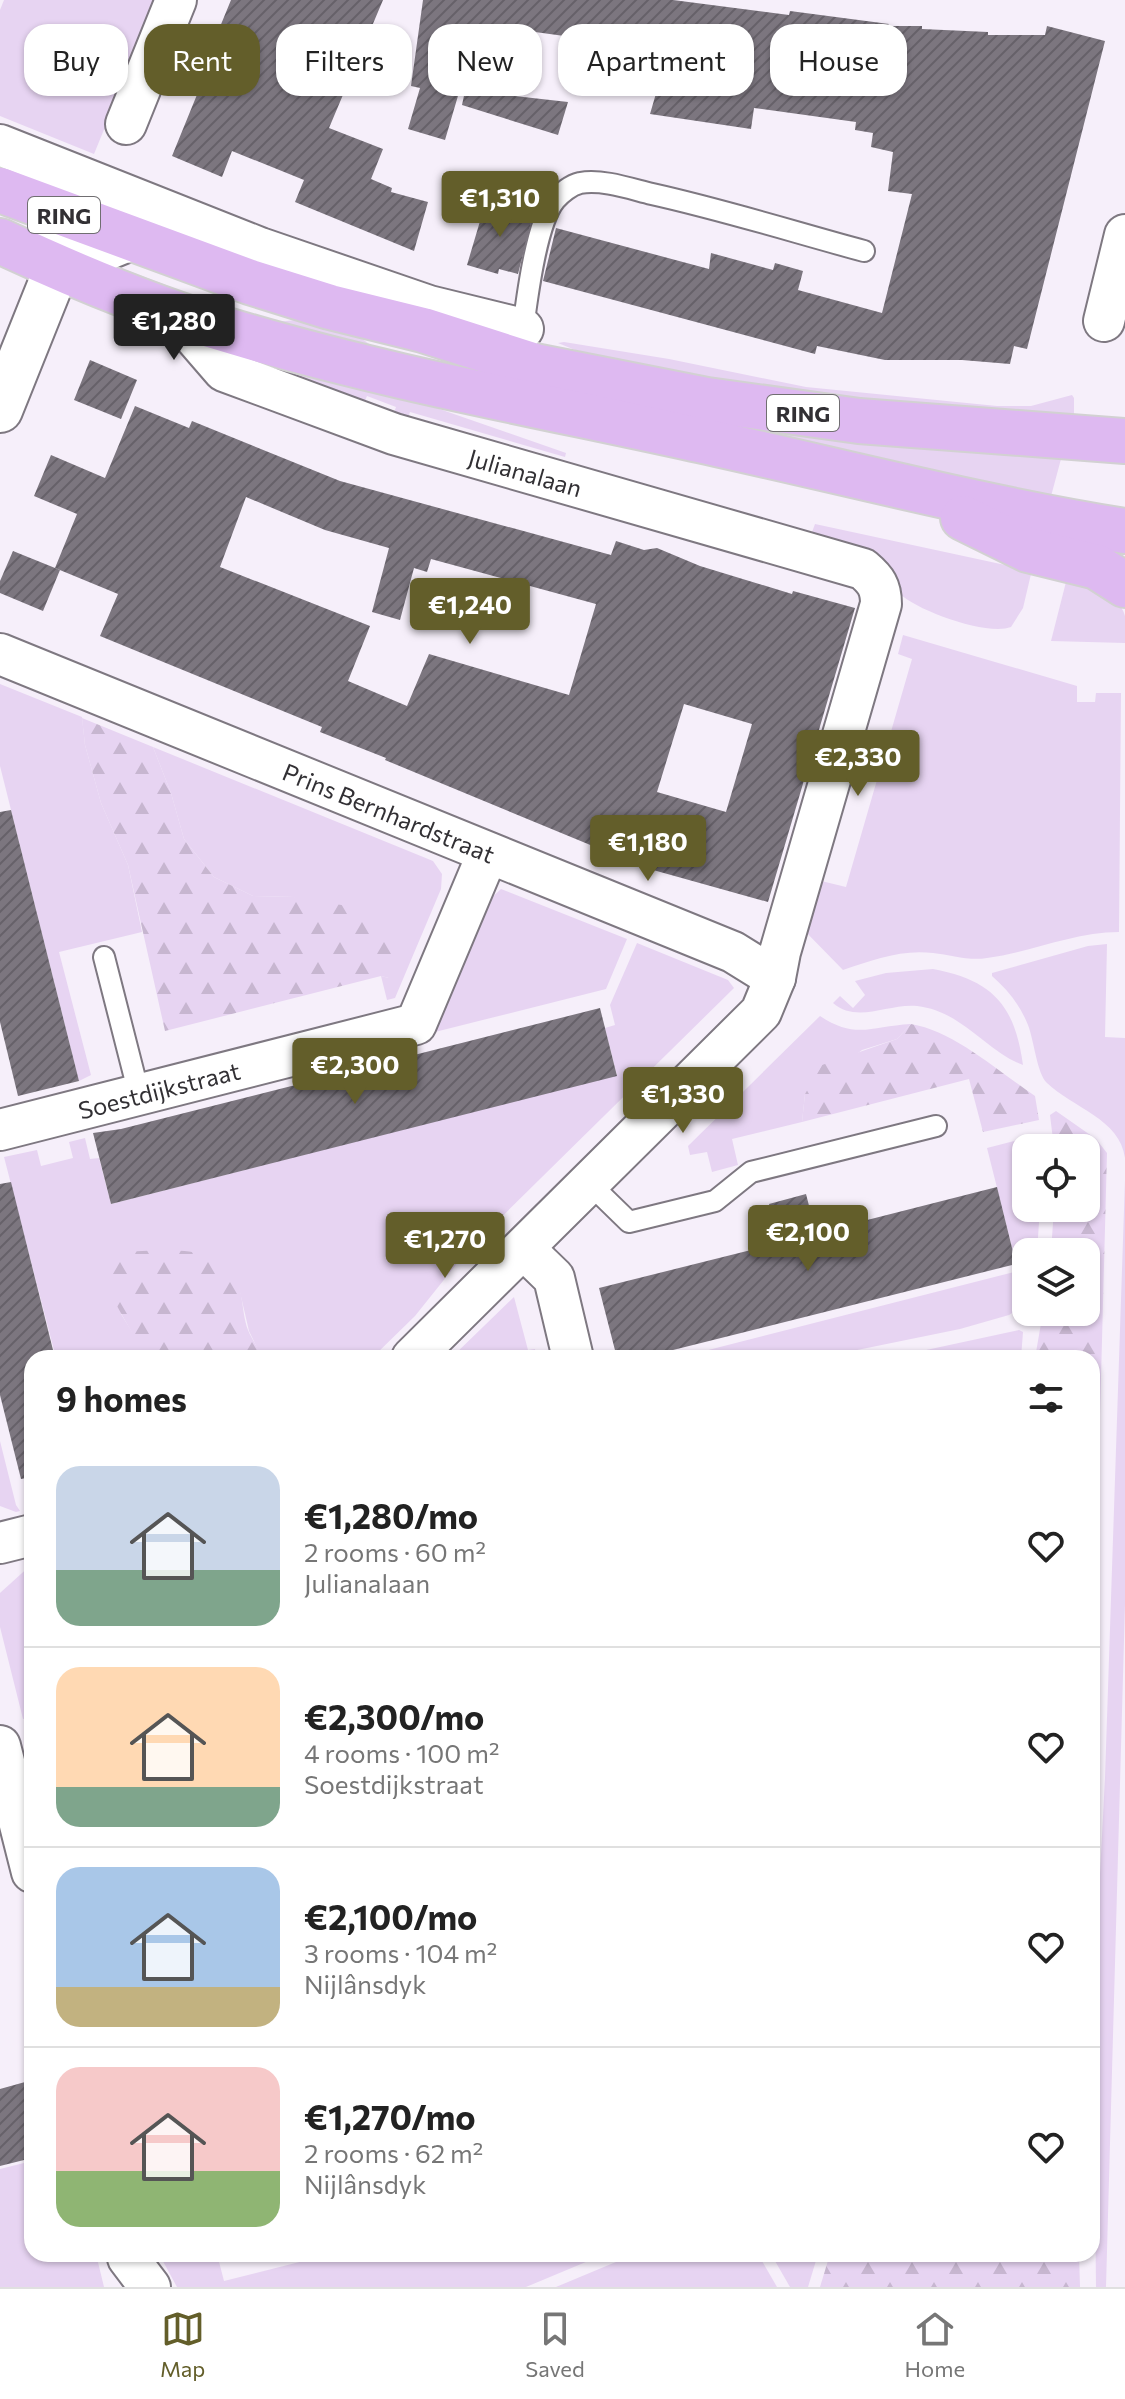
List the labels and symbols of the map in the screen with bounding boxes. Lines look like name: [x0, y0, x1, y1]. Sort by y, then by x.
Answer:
pin: €1,310: [435, 171, 565, 239]
road number: RING: [28, 197, 100, 233]
pin: €1,280: [109, 294, 239, 362]
road number: RING: [767, 395, 839, 431]
street label: Julianalaan: [465, 442, 585, 502]
pin: €1,240: [405, 578, 535, 646]
pin: €2,330: [793, 730, 923, 798]
street label: Prins Bernhardstraat: [279, 756, 499, 868]
pin: €1,180: [583, 815, 713, 883]
pin: €2,300: [290, 1038, 420, 1106]
street label: Soestdijkstraat: [75, 1055, 243, 1124]
pin: €1,330: [618, 1067, 748, 1135]
pin: €2,100: [743, 1205, 873, 1273]
pin: €1,270: [380, 1212, 510, 1280]

